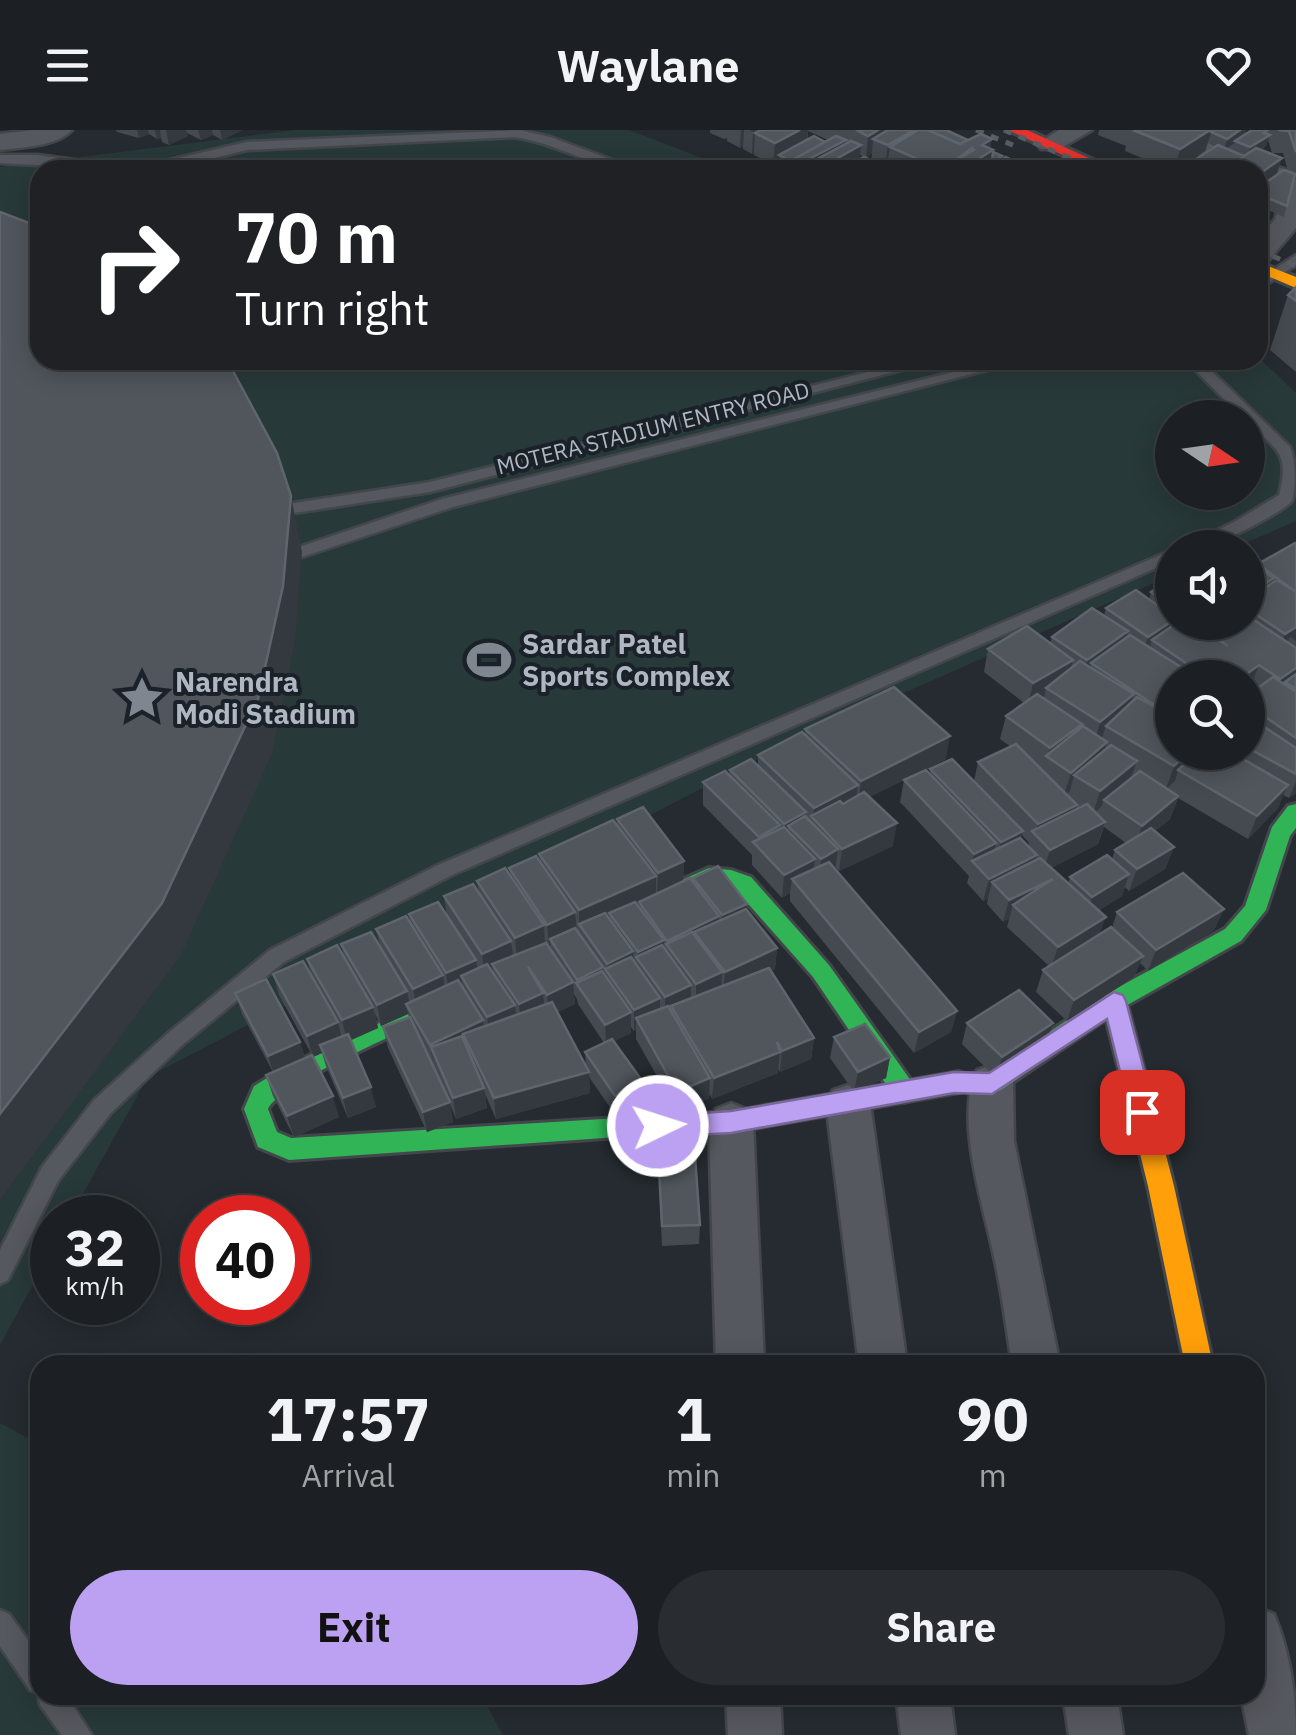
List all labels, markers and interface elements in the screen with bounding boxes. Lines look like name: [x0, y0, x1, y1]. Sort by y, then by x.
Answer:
text: Waylane: [556, 36, 740, 94]
icon: menu: [40, 38, 95, 93]
icon: heart: [1201, 38, 1256, 93]
text: 70 m: [235, 191, 398, 282]
icon: right: [70, 200, 200, 330]
text: Turn right: [235, 279, 430, 337]
street label: MOTERA STADIUM ENTRY ROAD: [493, 375, 812, 480]
north arrow: [1155, 400, 1265, 510]
map controls: [1155, 400, 1265, 770]
button: sound: [1155, 530, 1265, 640]
place label: Sardar Patel Sports Complex: [522, 625, 731, 694]
sports icon: Sardar Patel Sports Complex: [465, 636, 513, 684]
button: search: [1155, 660, 1265, 770]
place label: Narendra Modi Stadium: [175, 663, 356, 732]
place icon: Narendra Modi Stadium: [118, 674, 166, 722]
pin: [1100, 1070, 1185, 1155]
position arrow: [606, 1074, 710, 1178]
icon: arrive: [1115, 1085, 1170, 1140]
speed limit sign: 40: [180, 1195, 310, 1325]
text: 32: [65, 1215, 125, 1280]
text: km/h: [66, 1269, 124, 1302]
text: 17:57: [266, 1379, 430, 1458]
text: 1: [675, 1379, 711, 1458]
text: 90: [957, 1379, 1029, 1458]
text: Arrival: [302, 1454, 395, 1496]
text: min: [666, 1454, 720, 1496]
text: m: [979, 1454, 1007, 1496]
button: Exit: [70, 1570, 638, 1685]
button: Share: [658, 1570, 1225, 1685]

